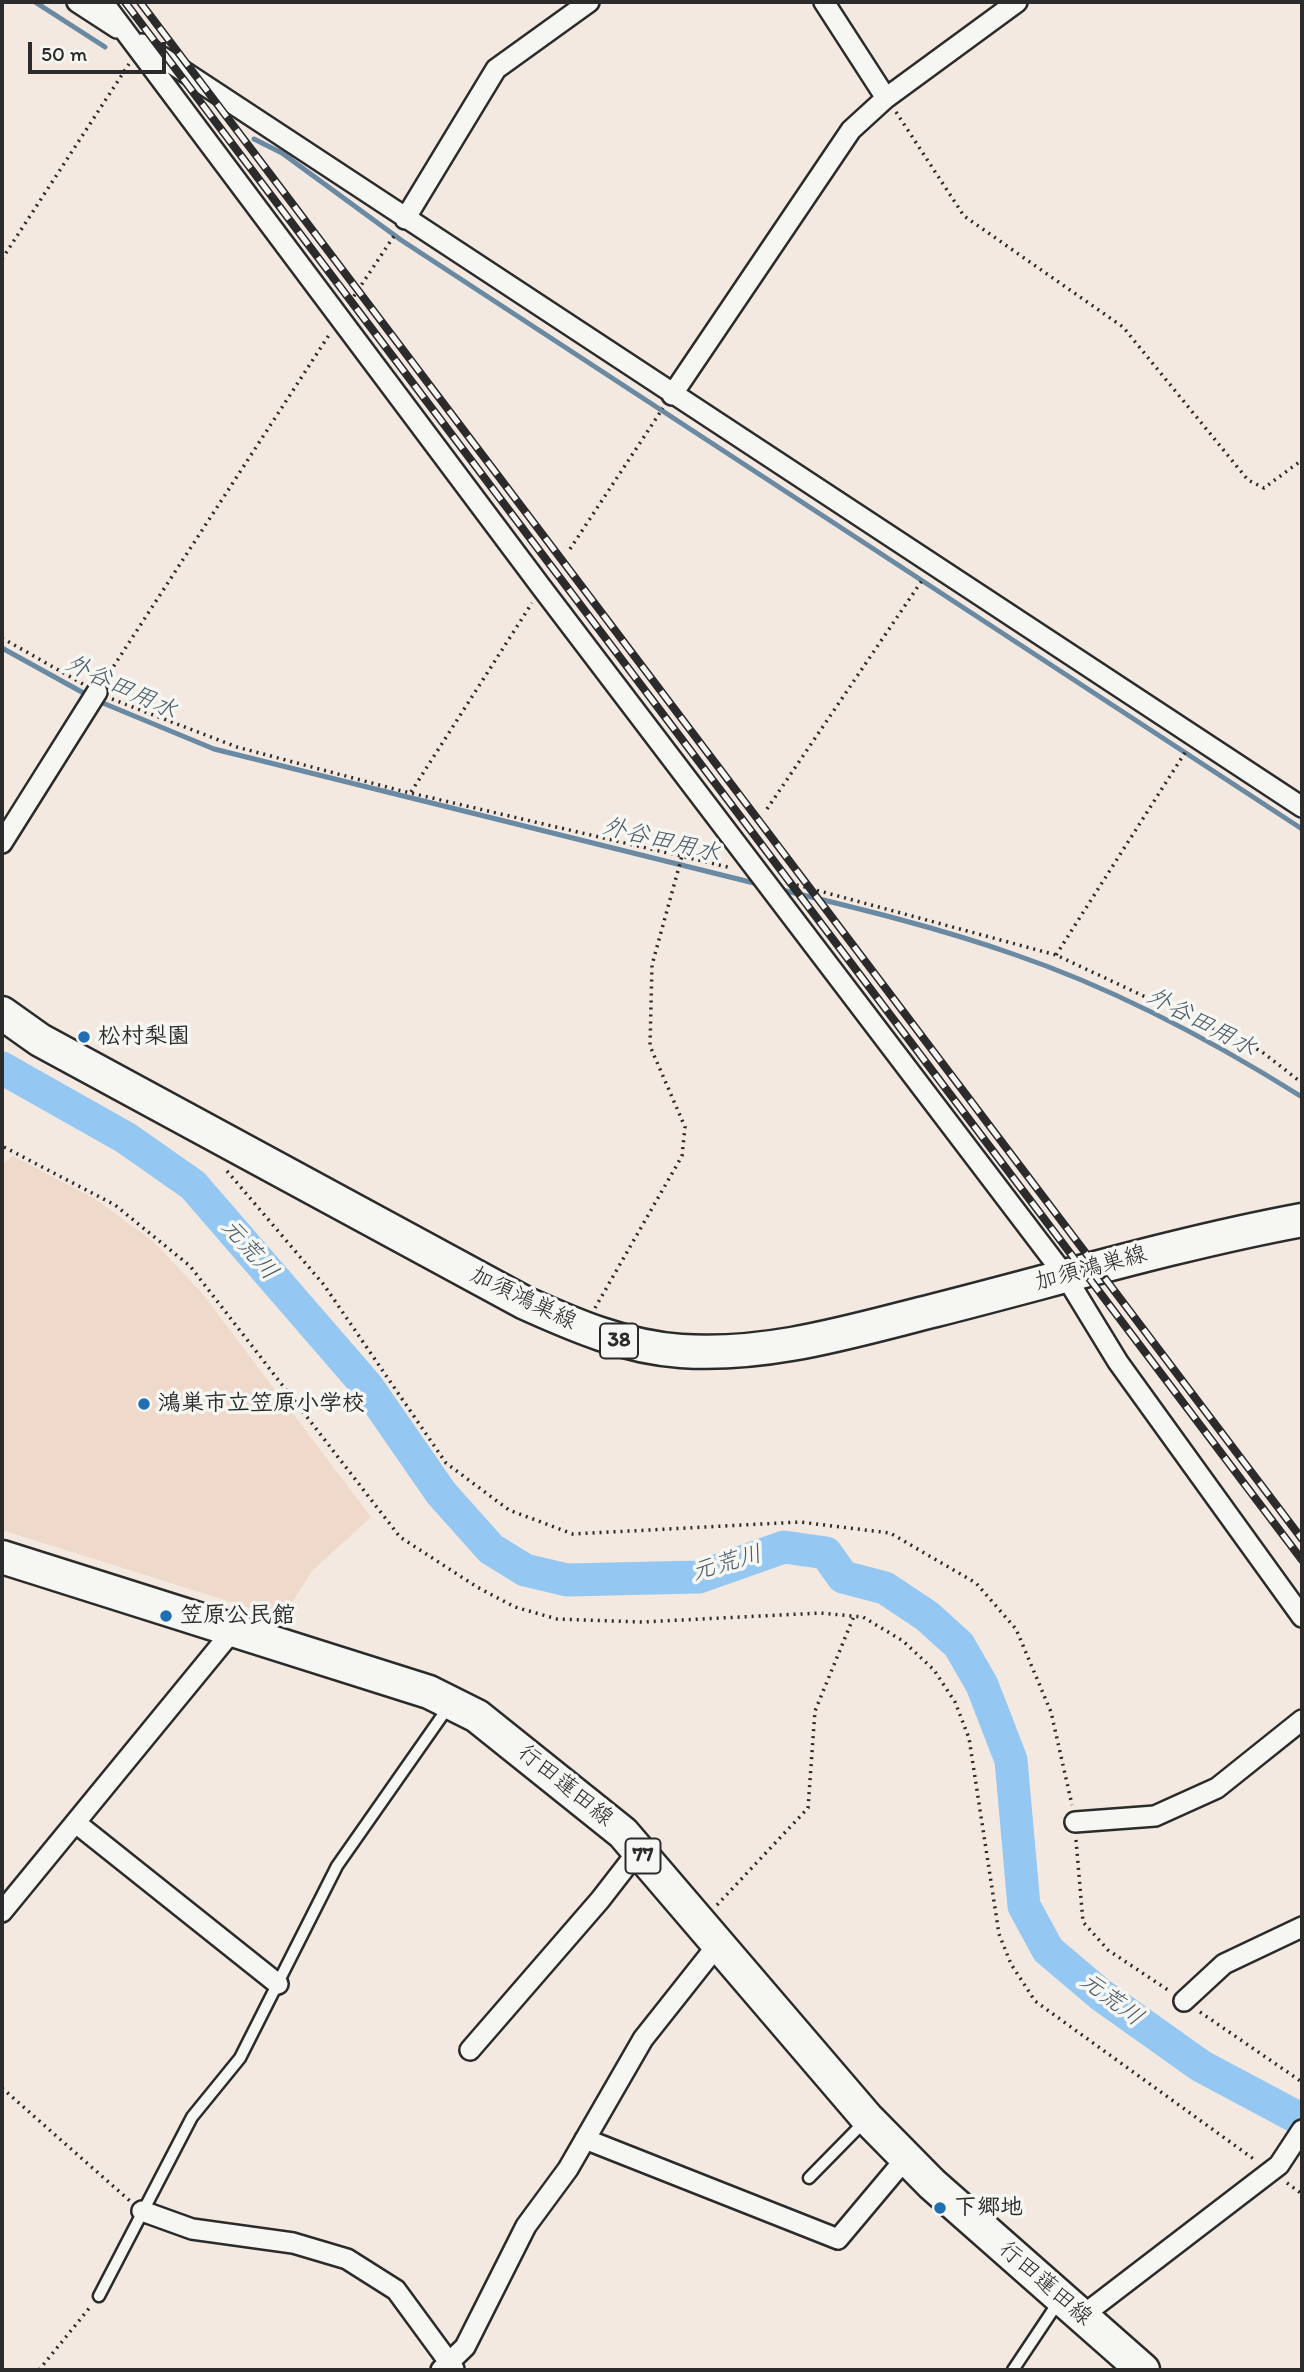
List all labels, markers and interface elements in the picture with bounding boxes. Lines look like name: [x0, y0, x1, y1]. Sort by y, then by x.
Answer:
scale bar: [32, 28, 170, 72]
text: 50 m: [41, 41, 87, 66]
water label: 外谷田用水: [61, 650, 181, 726]
water label: 外谷田用水: [599, 813, 723, 869]
water label: 外谷田用水: [1141, 982, 1261, 1064]
place label: 松村梨園: [98, 1023, 190, 1051]
marker: 松村梨園: [76, 1029, 92, 1045]
water label: 元荒川: [215, 1213, 283, 1287]
street label: 加須鴻巣線: [1032, 1241, 1150, 1297]
street label: 加須鴻巣線: [465, 1261, 581, 1337]
road number: 38: [600, 1324, 638, 1358]
place label: 鴻巣市立笠原小学校: [158, 1390, 365, 1418]
marker: 鴻巣市立笠原小学校: [136, 1396, 152, 1412]
water label: 元荒川: [688, 1540, 766, 1588]
place label: 笠原公民館: [180, 1602, 295, 1630]
marker: 笠原公民館: [158, 1608, 174, 1624]
street label: 行田蓮田線: [512, 1739, 618, 1833]
road number: 77: [626, 1839, 660, 1874]
water label: 元荒川: [1074, 1967, 1148, 2033]
place label: 下郷地: [954, 2194, 1023, 2222]
marker: 下郷地: [932, 2200, 948, 2216]
street label: 行田蓮田線: [993, 2236, 1097, 2332]

